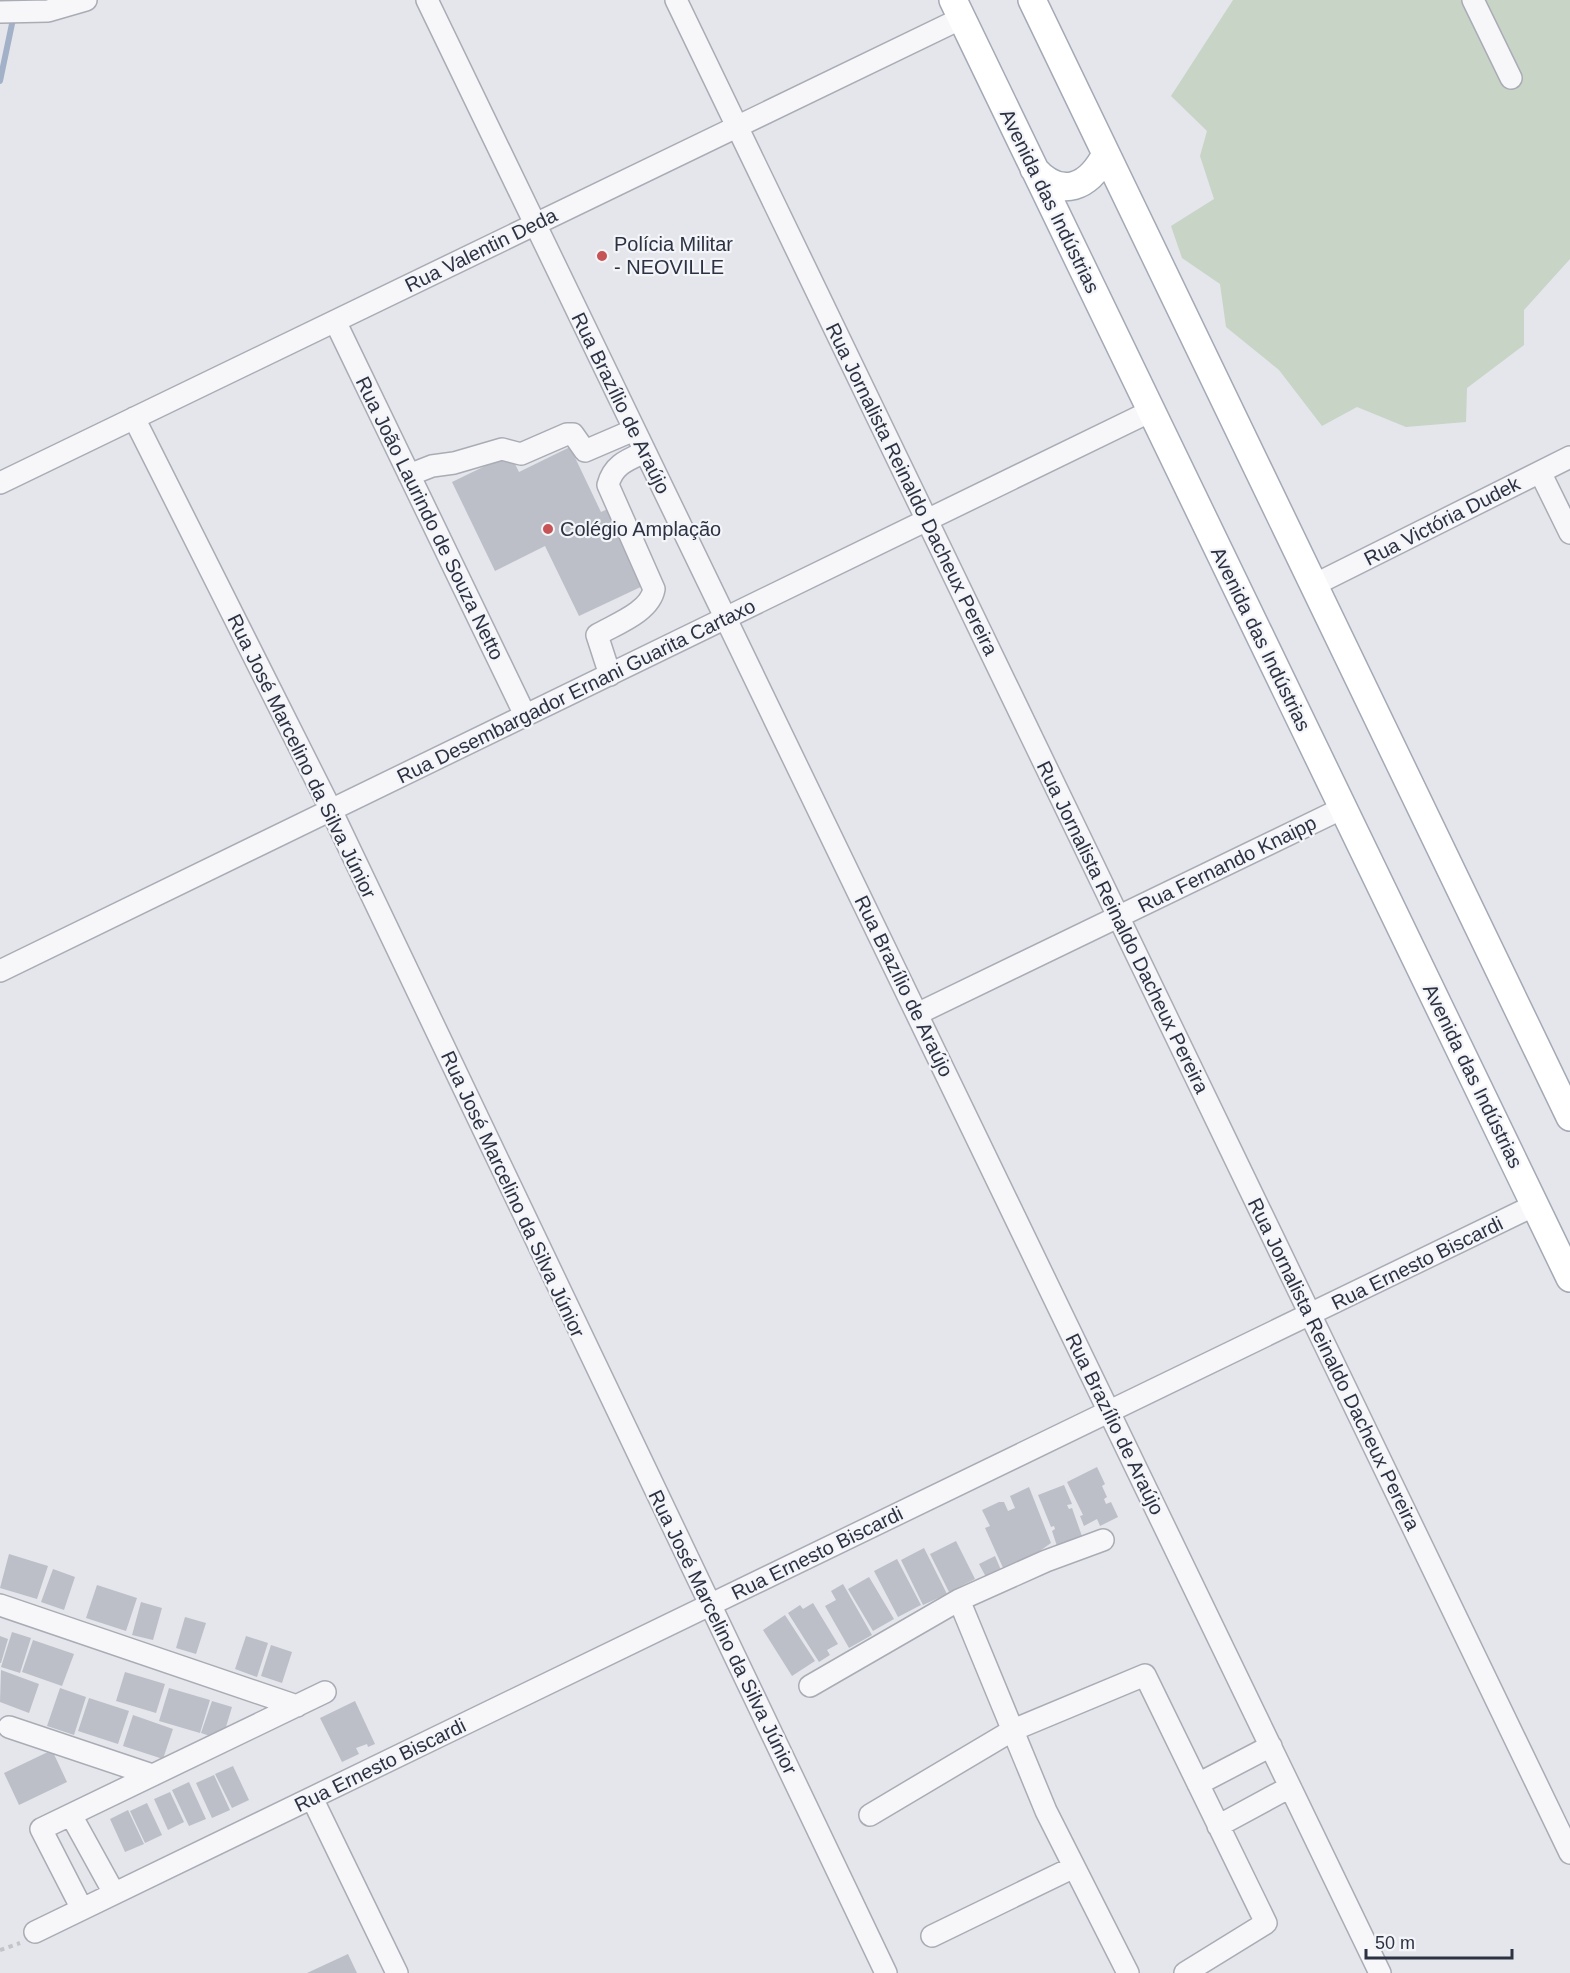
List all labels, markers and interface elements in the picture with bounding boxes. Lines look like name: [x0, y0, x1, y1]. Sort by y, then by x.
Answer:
street label: Avenida das Indústrias: [996, 105, 1104, 297]
street label: Rua Valentin Deda: [401, 203, 561, 296]
place label: Polícia Militar - NEOVILLE: [614, 233, 733, 278]
marker: Polícia Militar - NEOVILLE: [595, 249, 609, 263]
street label: Rua Brazílio de Araújo: [567, 309, 675, 497]
street label: Rua Jornalista Reinaldo Dacheux Pereira: [822, 319, 1003, 659]
street label: Rua João Laurindo de Souza Netto: [352, 373, 508, 663]
street label: Rua Victória Dudek: [1360, 472, 1524, 570]
place label: Colégio Amplação: [560, 518, 721, 540]
marker: Colégio Amplação: [541, 522, 555, 536]
street label: Avenida das Indústrias: [1207, 543, 1315, 735]
street label: Rua Desembargador Ernani Guarita Cartaxo: [393, 594, 759, 788]
street label: Rua José Marcelino da Silva Júnior: [223, 610, 381, 902]
street label: Rua Jornalista Reinaldo Dacheux Pereira: [1033, 757, 1214, 1097]
street label: Rua Fernando Knaipp: [1134, 811, 1320, 917]
street label: Rua Brazílio de Araújo: [850, 892, 958, 1080]
street label: Avenida das Indústrias: [1419, 980, 1527, 1172]
street label: Rua José Marcelino da Silva Júnior: [437, 1047, 589, 1341]
street label: Rua Jornalista Reinaldo Dacheux Pereira: [1244, 1194, 1425, 1534]
street label: Rua Ernesto Biscardi: [1328, 1212, 1506, 1314]
street label: Rua Brazílio de Araújo: [1061, 1330, 1169, 1518]
street label: Rua José Marcelino da Silva Júnior: [644, 1486, 802, 1778]
street label: Rua Ernesto Biscardi: [728, 1502, 906, 1604]
street label: Rua Ernesto Biscardi: [291, 1714, 469, 1816]
scale bar: [1366, 1922, 1512, 1960]
text: 50 m: [1375, 1933, 1415, 1953]

